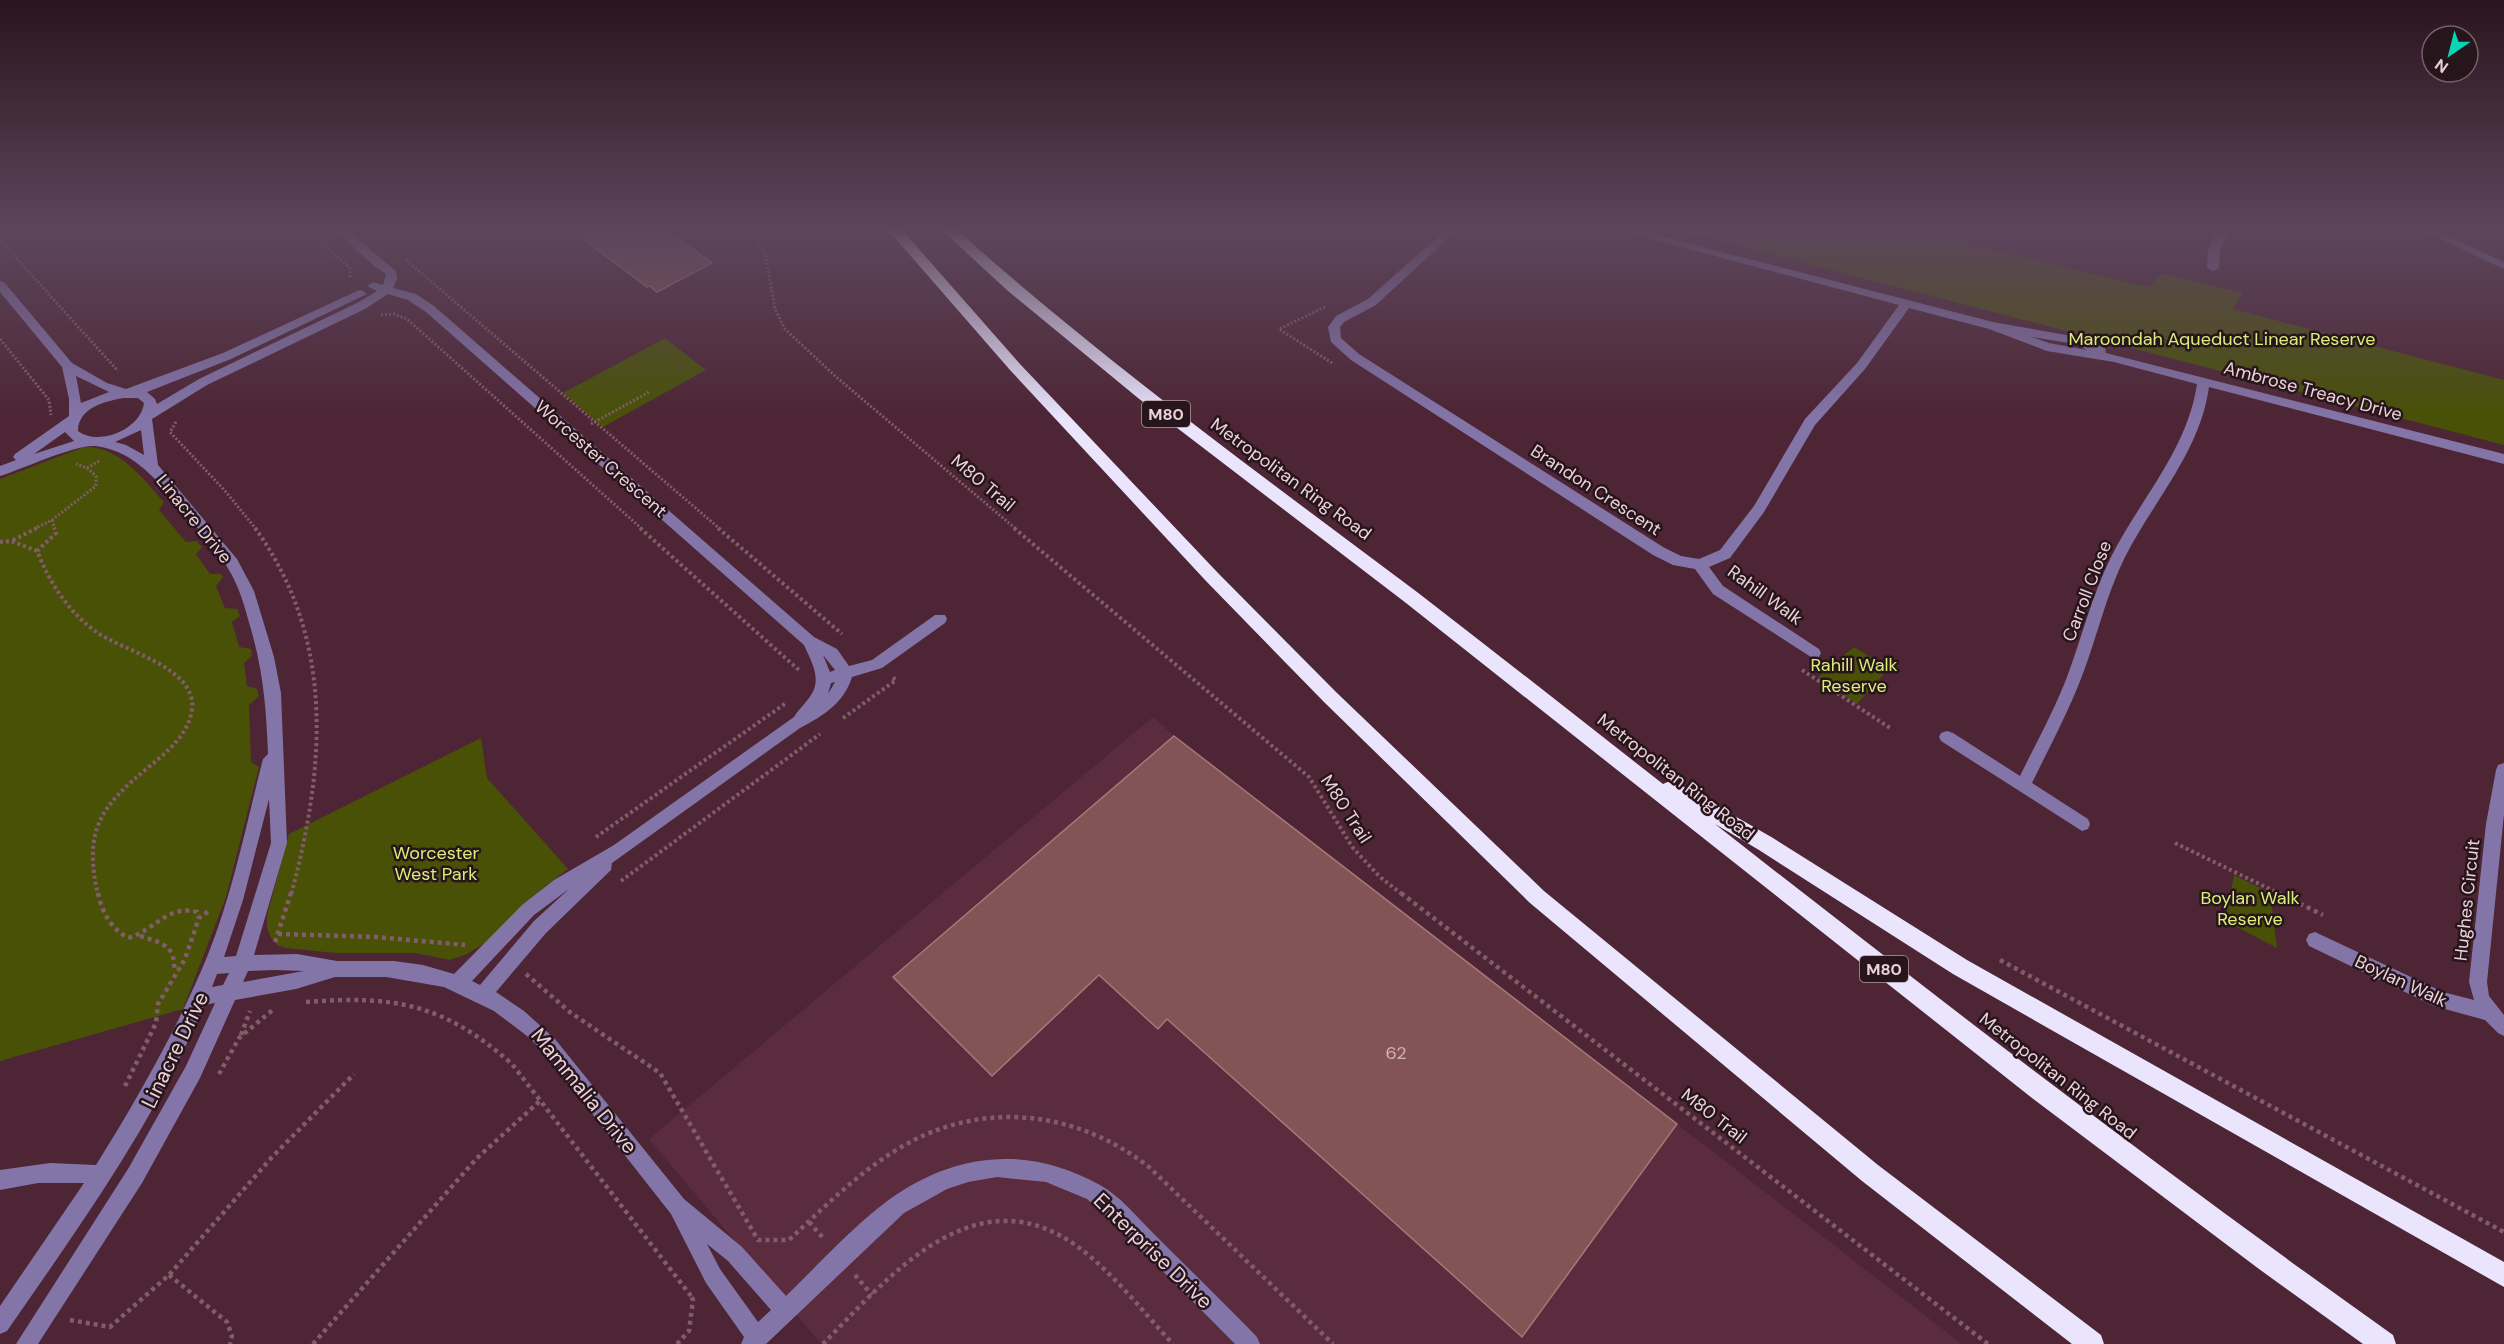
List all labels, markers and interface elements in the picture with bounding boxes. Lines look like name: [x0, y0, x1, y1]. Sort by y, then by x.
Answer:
north arrow: [2420, 24, 2480, 84]
text: N: [2431, 54, 2452, 78]
park label: Maroondah Aqueduct Linear Reserve: [2068, 327, 2376, 351]
street label: Ambrose Treacy Drive: [2221, 356, 2405, 426]
street label: Worcester Crescent: [530, 395, 672, 523]
road number: M80: [1142, 401, 1190, 427]
street label: Metropolitan Ring Road: [1206, 412, 1376, 546]
street label: Brandon Crescent: [1526, 439, 1666, 541]
street label: M80 Trail: [946, 449, 1020, 517]
street label: Linacre Drive: [151, 469, 237, 569]
street label: Carroll Close: [2057, 537, 2117, 645]
street label: Rahill Walk: [1723, 560, 1807, 630]
park label: Rahill Walk Reserve: [1810, 653, 1898, 698]
street label: Metropolitan Ring Road: [1592, 708, 1760, 846]
street label: M80 Trail: [1315, 770, 1377, 848]
street label: Hughes Circuit: [2449, 838, 2485, 962]
park label: Worcester West Park: [393, 841, 480, 886]
park label: Boylan Walk Reserve: [2200, 886, 2300, 931]
street label: Boylan Walk: [2351, 949, 2451, 1013]
road number: M80: [1860, 956, 1908, 982]
street label: Linacre Drive: [135, 987, 215, 1113]
street label: Metropolitan Ring Road: [1974, 1007, 2142, 1145]
street label: Mammalia Drive: [525, 1022, 644, 1160]
house number: 62: [1385, 1041, 1407, 1065]
street label: M80 Trail: [1676, 1083, 1752, 1149]
street label: Enterprise Drive: [1087, 1187, 1219, 1315]

